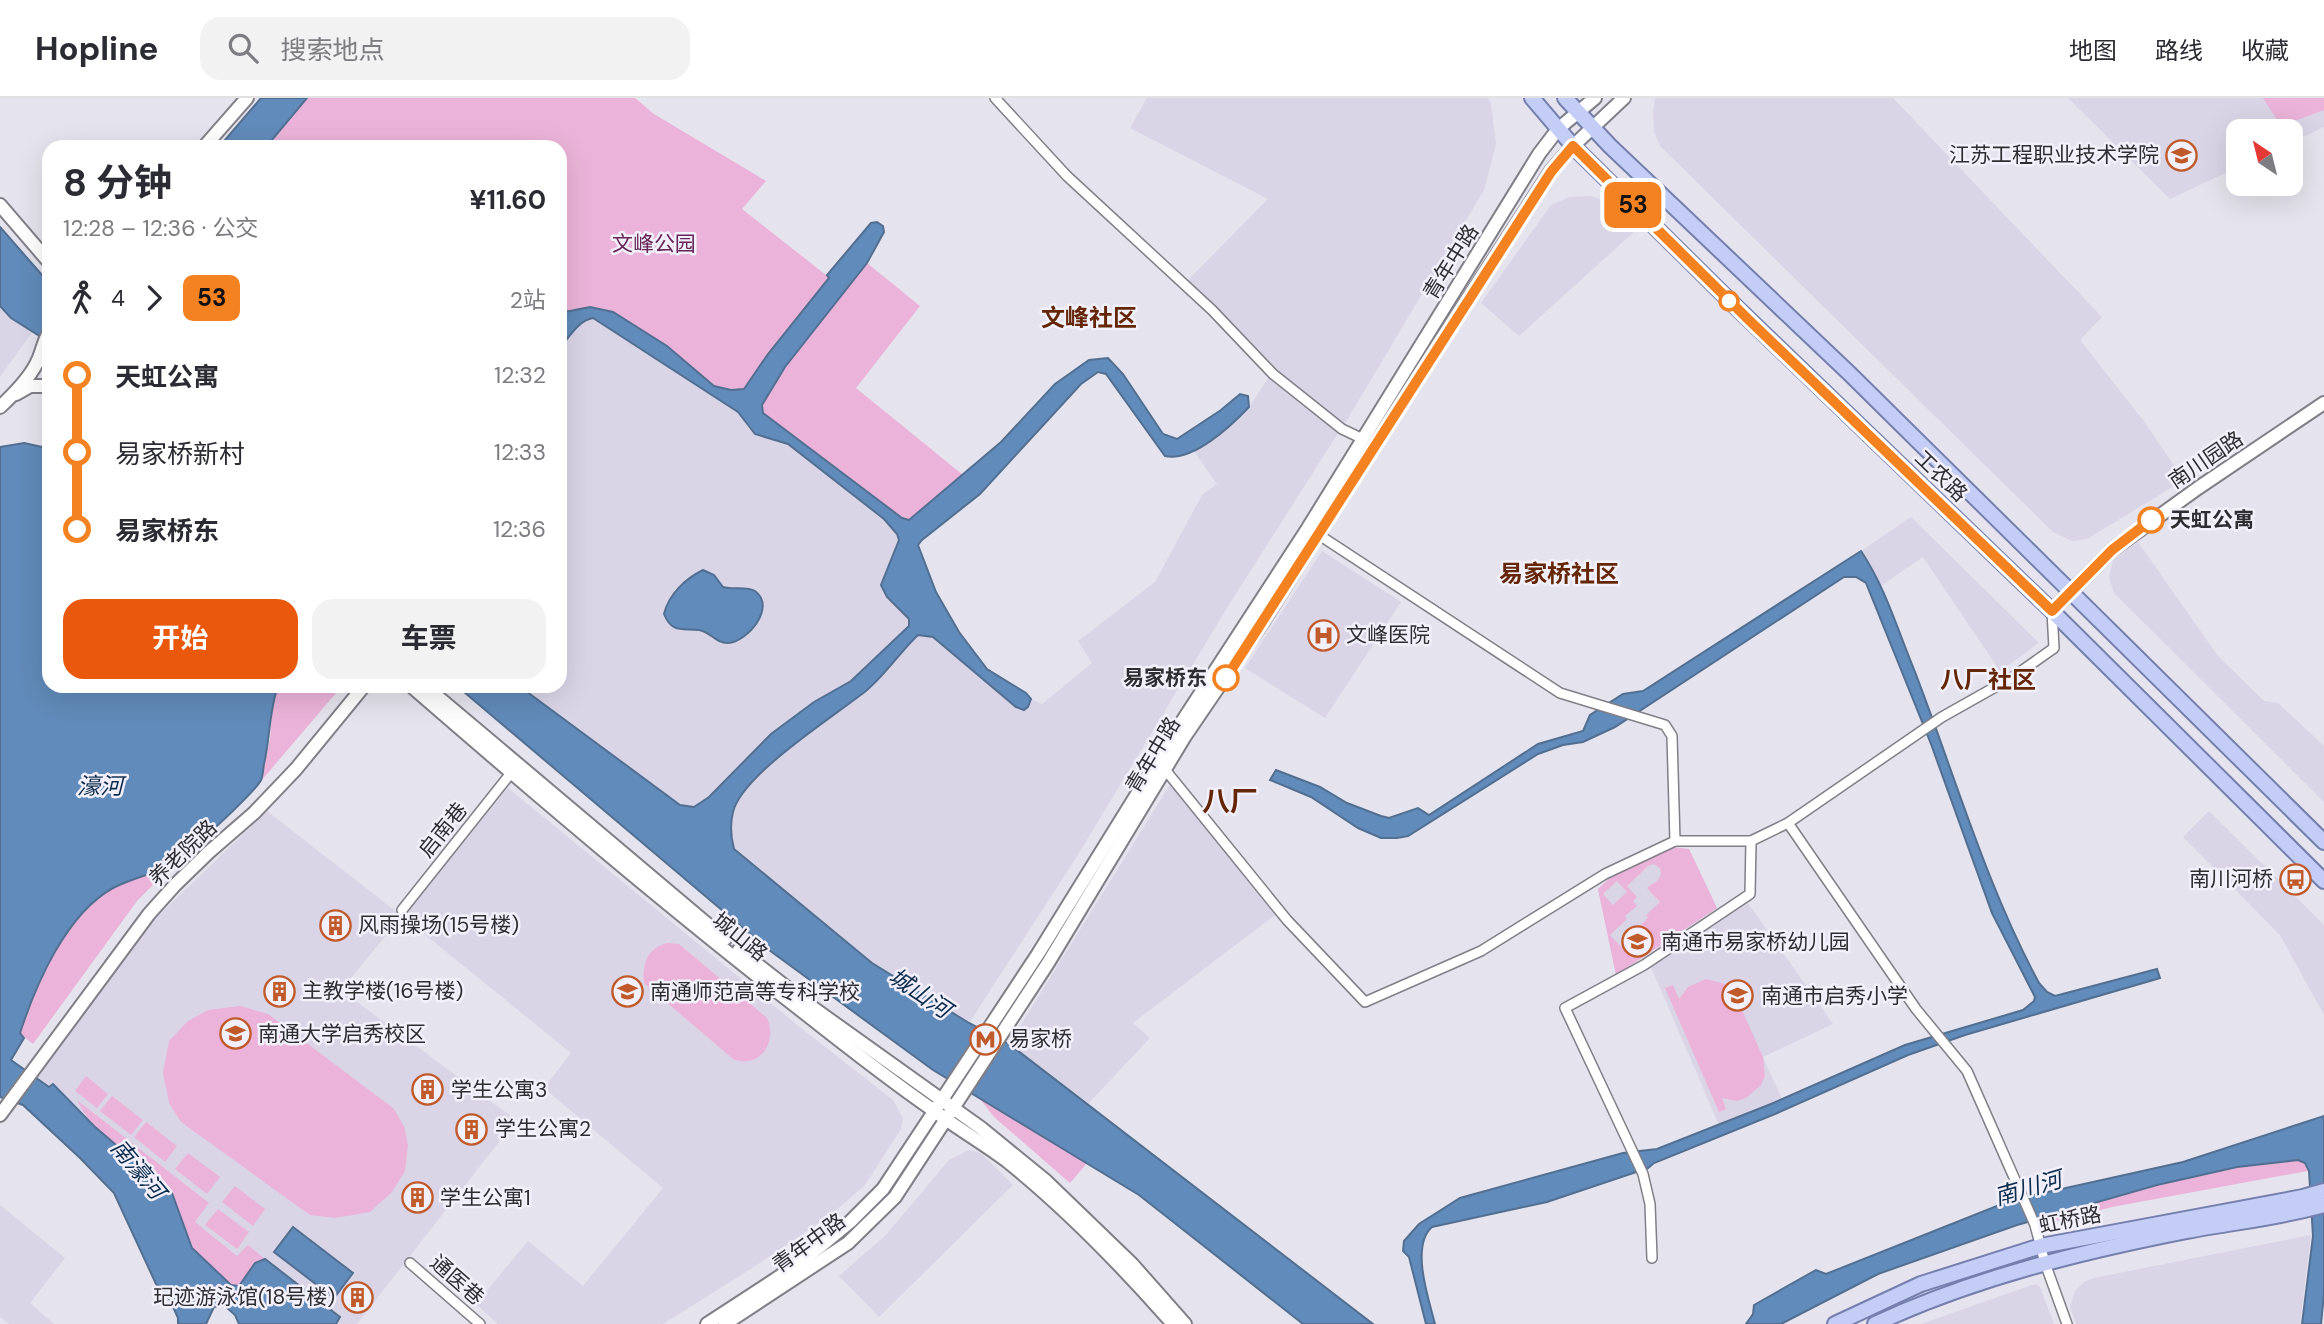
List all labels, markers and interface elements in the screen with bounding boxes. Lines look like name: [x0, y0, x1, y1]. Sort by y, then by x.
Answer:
search box: [200, 17, 690, 80]
text: Hopline: [35, 27, 158, 70]
icon: search: [224, 29, 262, 67]
text: 搜索地点: [280, 33, 384, 67]
text: 地图: [2069, 35, 2117, 66]
text: 路线: [2155, 35, 2203, 66]
text: 收藏: [2241, 35, 2289, 66]
north arrow: [2226, 119, 2303, 196]
map controls: [2226, 119, 2303, 196]
school or university icon: 江苏工程职业技术学院: [2165, 138, 2199, 172]
place label: 江苏工程职业技术学院: [1949, 141, 2159, 169]
text: 8 分钟: [63, 158, 172, 208]
line badge: 53: [1602, 182, 1664, 228]
text: ¥11.60: [470, 183, 546, 217]
text: 53: [1618, 189, 1648, 220]
text: 12:28 – 12:36 · 公交: [63, 213, 258, 243]
street label: 青年中路: [1417, 219, 1485, 305]
park label: 文峰公园: [612, 230, 696, 258]
icon: walk: [63, 279, 101, 317]
icon: forward: [135, 279, 173, 317]
text: 53: [197, 282, 226, 313]
text: 4: [111, 283, 125, 313]
text: 2站: [510, 285, 546, 315]
unlabelled marker: [1719, 291, 1739, 311]
district label: 文峰社区: [1041, 302, 1137, 333]
text: 天虹公寓: [115, 360, 219, 394]
text: 12:32: [494, 360, 546, 390]
street label: 南川园路: [2163, 425, 2249, 495]
text: 易家桥新村: [115, 437, 245, 471]
text: 12:33: [494, 437, 546, 467]
street label: 工农路: [1909, 444, 1973, 508]
place label: 天虹公寓: [2170, 506, 2254, 534]
marker: 天虹公寓: [2138, 507, 2164, 533]
text: 易家桥东: [115, 514, 219, 548]
text: 12:36: [493, 514, 546, 544]
district label: 易家桥社区: [1499, 558, 1619, 589]
button: 开始: [63, 599, 298, 679]
button: 车票: [312, 599, 546, 679]
hospital icon: 文峰医院: [1306, 618, 1340, 652]
place label: 文峰医院: [1346, 621, 1430, 649]
place label: 易家桥东: [1123, 664, 1207, 692]
district label: 八厂社区: [1940, 664, 2036, 695]
marker: 易家桥东: [1213, 665, 1239, 691]
street label: 青年中路: [1119, 712, 1187, 798]
water label: 濠河: [77, 771, 127, 801]
district label: 八厂: [1202, 783, 1258, 820]
street label: 启南巷: [412, 797, 474, 863]
street label: 养老院路: [143, 814, 223, 892]
bus stop icon: 南川河桥: [2279, 862, 2313, 896]
place label: 南川河桥: [2189, 865, 2273, 893]
street label: 城山路: [707, 906, 773, 968]
building icon: 风雨操场(15号楼): [318, 908, 352, 942]
place label: 风雨操场(15号楼): [358, 911, 519, 939]
school or university icon: 南通市易家桥幼儿园: [1621, 925, 1655, 959]
place label: 南通市易家桥幼儿园: [1661, 928, 1850, 956]
water label: 城山河: [883, 961, 960, 1027]
building icon: 主教学楼(16号楼): [262, 974, 296, 1008]
school or university icon: 南通师范高等专科学校: [610, 975, 644, 1009]
place label: 主教学楼(16号楼): [302, 977, 463, 1005]
place label: 南通师范高等专科学校: [650, 978, 860, 1006]
school or university icon: 南通市启秀小学: [1721, 979, 1755, 1013]
place label: 南通市启秀小学: [1761, 982, 1908, 1010]
school or university icon: 南通大学启秀校区: [218, 1017, 252, 1051]
place label: 南通大学启秀校区: [258, 1020, 426, 1048]
metro station icon: 易家桥: [969, 1022, 1003, 1056]
place label: 易家桥: [1009, 1025, 1072, 1053]
building icon: 学生公寓3: [411, 1073, 445, 1107]
place label: 学生公寓3: [451, 1076, 547, 1104]
building icon: 学生公寓2: [455, 1112, 489, 1146]
place label: 学生公寓2: [495, 1115, 591, 1143]
water label: 南濠河: [104, 1133, 174, 1208]
water label: 南川河: [1991, 1163, 2069, 1212]
building icon: 学生公寓1: [400, 1181, 434, 1215]
place label: 学生公寓1: [440, 1184, 531, 1212]
street label: 虹桥路: [2036, 1200, 2104, 1240]
street label: 青年中路: [767, 1207, 851, 1279]
street label: 通医巷: [424, 1249, 490, 1311]
building icon: 玘迹游泳馆(18号楼): [341, 1280, 375, 1314]
place label: 玘迹游泳馆(18号楼): [153, 1283, 335, 1311]

